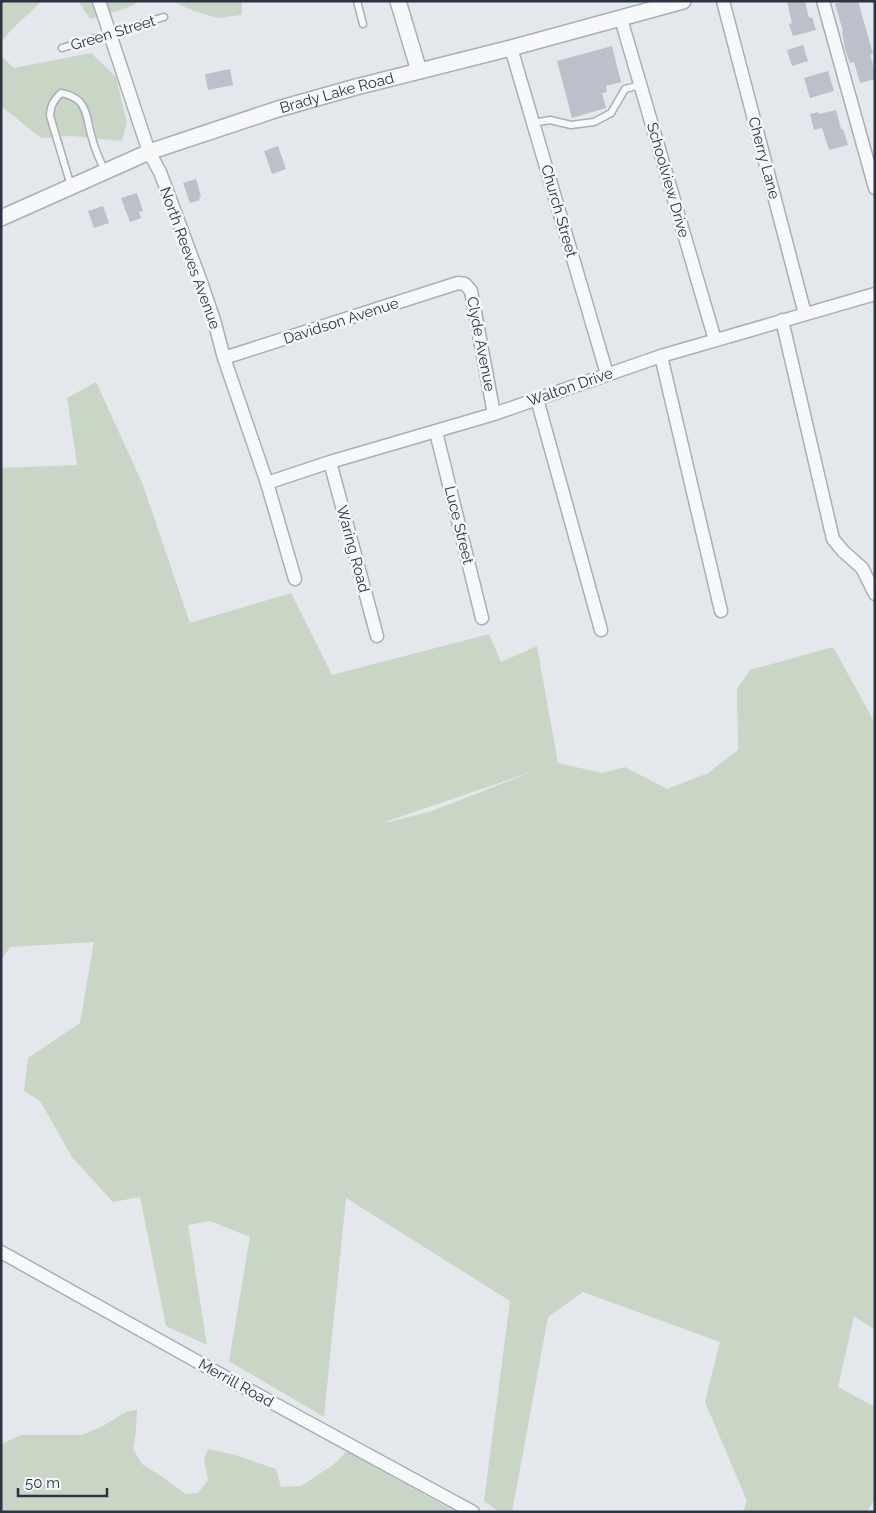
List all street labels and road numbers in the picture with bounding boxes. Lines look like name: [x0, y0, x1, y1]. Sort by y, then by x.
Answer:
street label: Green Street: [69, 12, 157, 54]
street label: Brady Lake Road: [278, 69, 396, 117]
street label: Cherry Lane: [744, 115, 784, 201]
street label: Schoolview Drive: [643, 120, 693, 240]
street label: Church Street: [537, 163, 581, 259]
street label: North Reeves Avenue: [156, 184, 224, 332]
street label: Davidson Avenue: [281, 294, 401, 348]
street label: Clyde Avenue: [463, 295, 499, 393]
street label: Walton Drive: [525, 364, 615, 410]
street label: Luce Street: [441, 484, 477, 566]
street label: Waring Road: [333, 503, 373, 595]
street label: Merrill Road: [195, 1355, 277, 1411]

